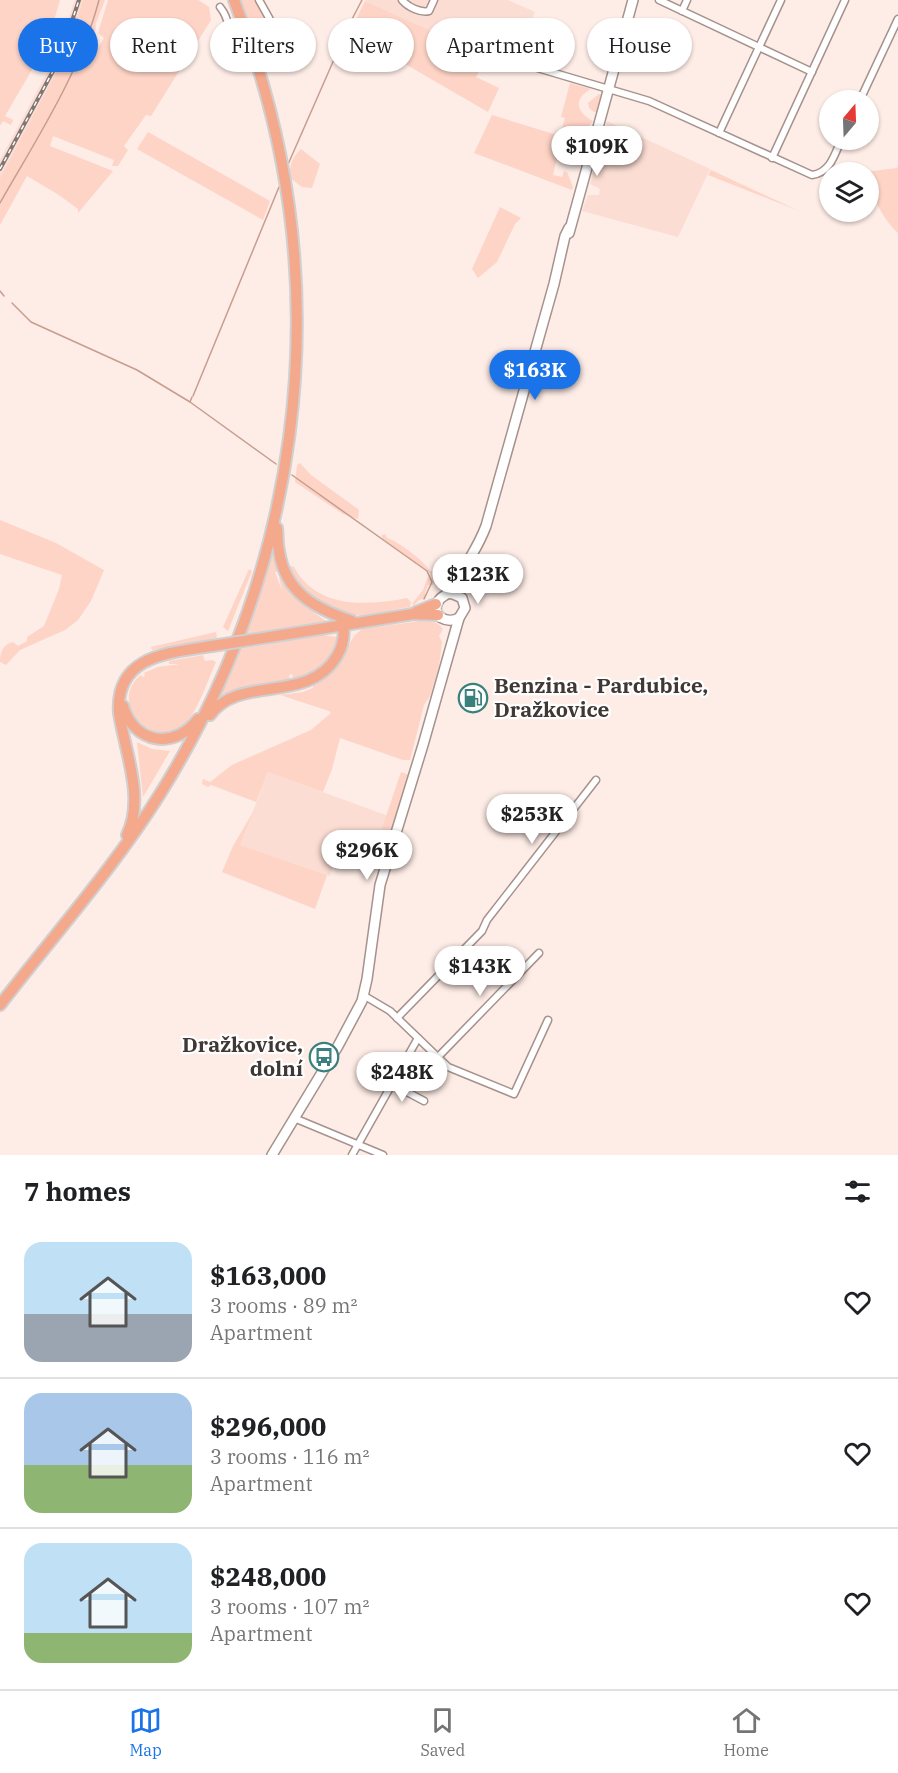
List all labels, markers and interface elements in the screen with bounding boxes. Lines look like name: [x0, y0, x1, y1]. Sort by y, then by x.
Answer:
chip: Buy: [18, 18, 98, 72]
chip: Rent: [110, 18, 198, 72]
chip: Filters: [210, 18, 316, 72]
chip: New: [328, 18, 414, 72]
chip: Apartment: [426, 18, 575, 72]
chip: House: [587, 18, 692, 72]
north arrow: [819, 90, 879, 150]
map controls: [819, 90, 879, 222]
pin: $109K: [555, 126, 639, 177]
text: $109K: [565, 132, 629, 159]
button: layers: [819, 162, 879, 222]
pin: $163K: [493, 350, 577, 401]
text: $163K: [503, 356, 567, 383]
pin: $123K: [436, 554, 520, 605]
text: $123K: [446, 560, 510, 587]
place label: Benzina - Pardubice, Dražkovice: [494, 671, 708, 723]
fuel station icon: Benzina - Pardubice, Dražkovice: [457, 682, 489, 714]
pin: $253K: [490, 794, 574, 845]
text: $253K: [500, 800, 564, 827]
pin: $296K: [325, 830, 409, 881]
text: $296K: [335, 836, 399, 863]
pin: $143K: [438, 946, 522, 997]
text: $143K: [448, 952, 512, 979]
place label: Dražkovice, dolní: [182, 1030, 303, 1082]
bus stop icon: Dražkovice, dolní: [308, 1041, 340, 1073]
pin: $248K: [360, 1052, 444, 1103]
text: $248K: [370, 1058, 434, 1085]
text: 7 homes: [24, 1174, 131, 1208]
icon: filters: [841, 1175, 874, 1208]
text: $163,000: [210, 1258, 326, 1292]
icon: home: [72, 1266, 144, 1338]
icon: heart: [841, 1286, 874, 1319]
text: 3 rooms · 89 m²: [210, 1292, 357, 1319]
text: Apartment: [210, 1319, 313, 1346]
text: $296,000: [210, 1409, 326, 1443]
icon: home: [72, 1417, 144, 1489]
icon: heart: [841, 1437, 874, 1470]
text: 3 rooms · 116 m²: [210, 1443, 369, 1470]
text: Apartment: [210, 1470, 313, 1497]
text: $248,000: [210, 1559, 326, 1593]
icon: home: [72, 1567, 144, 1639]
icon: heart: [841, 1587, 874, 1620]
text: 3 rooms · 107 m²: [210, 1593, 369, 1620]
text: Apartment: [210, 1620, 313, 1647]
tab: Map: [129, 1704, 162, 1760]
tab: Saved: [420, 1704, 465, 1760]
tab: Home: [723, 1704, 769, 1760]

